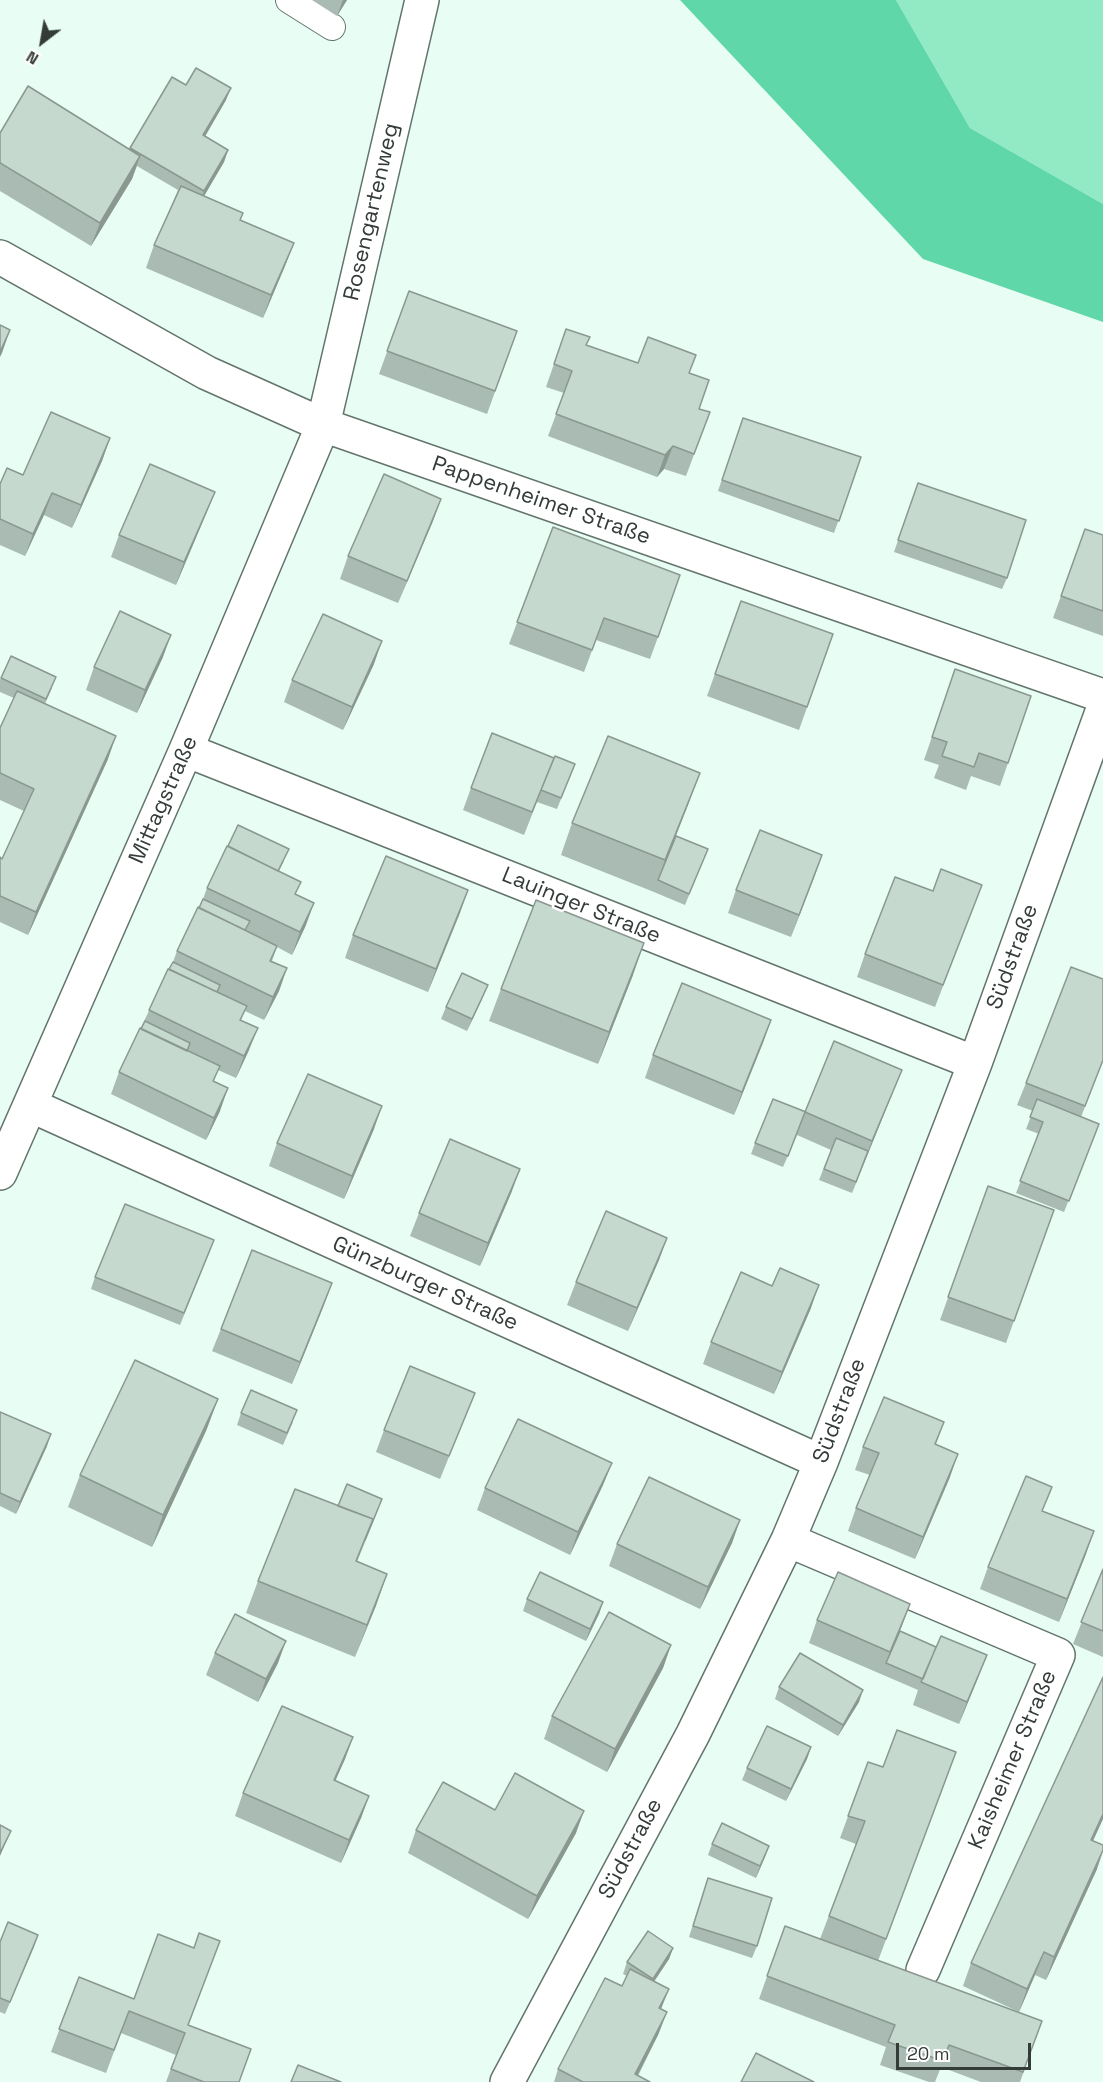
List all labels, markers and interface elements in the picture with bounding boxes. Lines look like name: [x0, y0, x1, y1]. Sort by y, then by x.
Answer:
north arrow: [12, 12, 72, 72]
text: N: [22, 46, 42, 70]
street label: Rosengartenweg: [339, 121, 405, 303]
street label: Pappenheimer Straße: [428, 451, 654, 551]
street label: Mittagstraße: [124, 732, 204, 868]
street label: Lauinger Straße: [498, 862, 664, 950]
street label: Südstraße: [982, 901, 1044, 1013]
street label: Günzburger Straße: [328, 1231, 522, 1337]
street label: Südstraße: [808, 1355, 872, 1467]
street label: Kaisheimer Straße: [963, 1667, 1063, 1853]
street label: Südstraße: [594, 1794, 668, 1904]
scale bar: [899, 2031, 1034, 2069]
text: 20 m: [907, 2042, 950, 2065]

